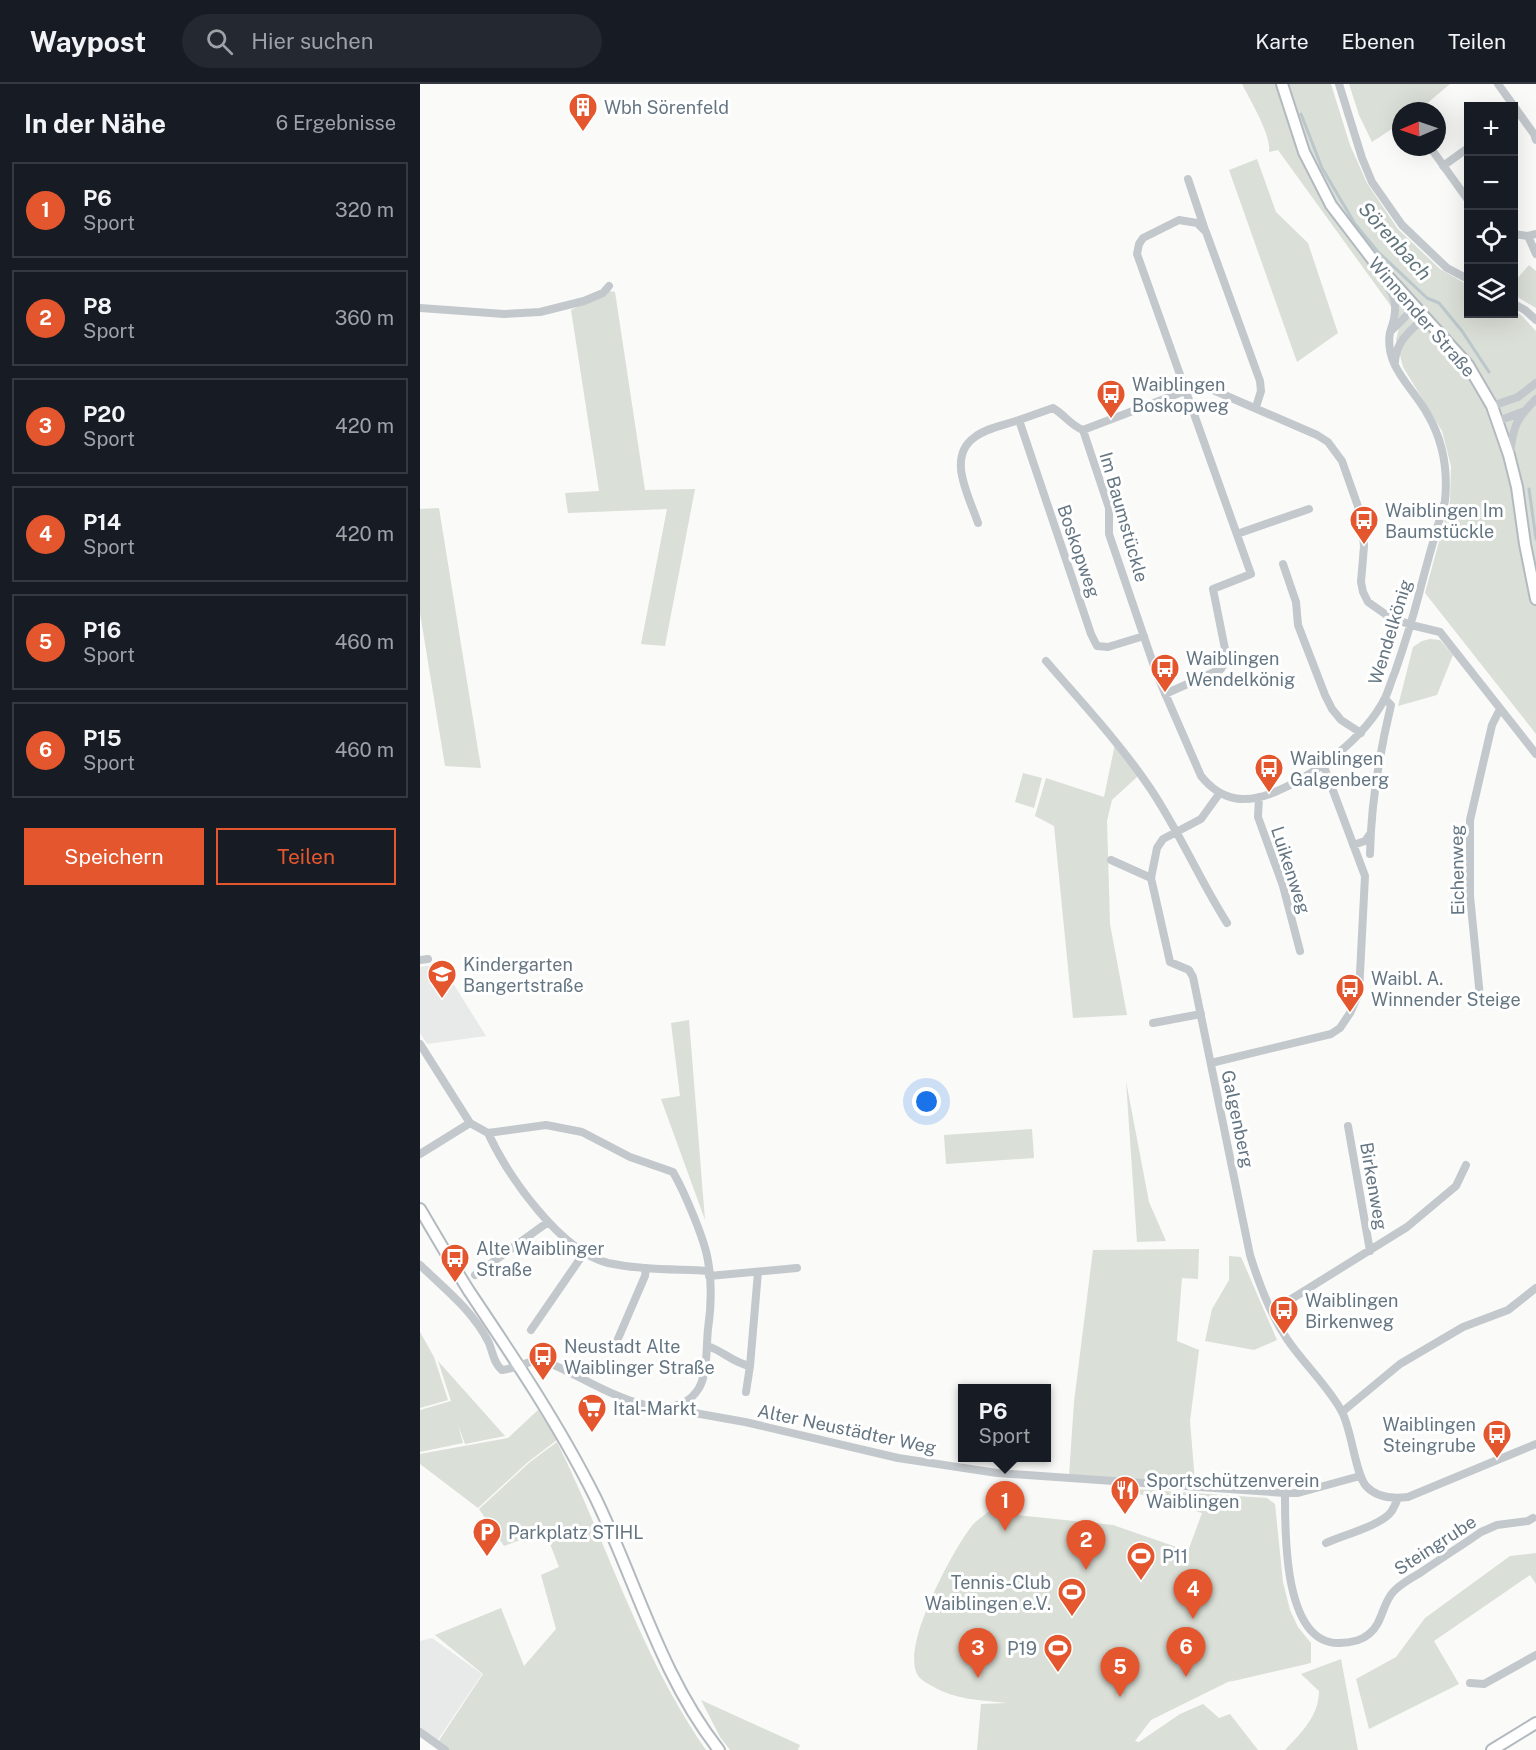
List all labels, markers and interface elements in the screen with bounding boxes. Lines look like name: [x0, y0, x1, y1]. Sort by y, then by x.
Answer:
search box: [182, 14, 602, 68]
text: Waypost: [30, 25, 146, 58]
icon: search: [203, 25, 236, 58]
text: Hier suchen: [251, 28, 373, 54]
text: Karte: [1255, 29, 1309, 54]
text: Ebenen: [1342, 29, 1415, 54]
text: Teilen: [1448, 29, 1506, 54]
building icon: Wbh Sörenfeld: [567, 91, 599, 133]
place label: Wbh Sörenfeld: [604, 97, 729, 118]
north arrow: [1392, 102, 1446, 156]
map controls: [1464, 102, 1518, 318]
button: +: [1464, 102, 1518, 156]
text: In der Nähe: [24, 108, 166, 139]
text: 6 Ergebnisse: [276, 111, 396, 135]
button: −: [1464, 156, 1518, 210]
text: P6: [83, 185, 112, 211]
water label: Sörenbach: [1354, 197, 1436, 285]
text: 1: [41, 198, 50, 222]
text: 320 m: [335, 198, 394, 222]
button: locate: [1464, 210, 1518, 264]
text: Sport: [83, 211, 135, 235]
street label: Winnender Straße: [1364, 253, 1480, 381]
button: layers: [1464, 264, 1518, 318]
text: P8: [83, 293, 112, 319]
text: 2: [39, 306, 52, 330]
text: 360 m: [335, 306, 394, 330]
text: Sport: [83, 319, 135, 343]
place label: Waiblingen Boskopweg: [1132, 374, 1229, 416]
bus stop icon: Waiblingen Boskopweg: [1095, 378, 1127, 420]
text: P20: [83, 401, 126, 427]
text: 3: [39, 414, 52, 438]
text: 420 m: [335, 414, 394, 438]
text: Sport: [83, 427, 135, 451]
street label: Im Baumstückle: [1095, 450, 1153, 584]
place label: Waiblingen Im Baumstückle: [1385, 500, 1504, 542]
street label: Boskopweg: [1053, 502, 1105, 600]
bus stop icon: Waiblingen Im Baumstückle: [1348, 504, 1380, 546]
text: P14: [83, 509, 121, 535]
text: 4: [39, 522, 52, 546]
text: 420 m: [335, 522, 394, 546]
text: Sport: [83, 535, 135, 559]
street label: Wendelkönig: [1364, 577, 1416, 687]
text: P16: [83, 617, 121, 643]
text: 5: [39, 630, 52, 654]
text: 460 m: [335, 630, 394, 654]
text: Sport: [83, 643, 135, 667]
place label: Waiblingen Wendelkönig: [1186, 648, 1295, 690]
bus stop icon: Waiblingen Wendelkönig: [1149, 652, 1181, 694]
text: P15: [83, 725, 122, 751]
text: 6: [39, 738, 52, 762]
text: 460 m: [335, 738, 394, 762]
place label: Waiblingen Galgenberg: [1290, 748, 1389, 790]
text: Sport: [83, 751, 135, 775]
bus stop icon: Waiblingen Galgenberg: [1253, 752, 1285, 794]
street label: Luikenweg: [1267, 824, 1315, 916]
street label: Eichenweg: [1446, 824, 1468, 916]
button: Speichern: [24, 828, 204, 885]
button: Teilen: [216, 828, 396, 885]
place label: Kindergarten Bangertstraße: [463, 954, 584, 996]
school or university icon: Kindergarten Bangertstraße: [426, 958, 458, 1000]
place label: Waibl. A. Winnender Steige: [1371, 968, 1521, 1010]
bus stop icon: Waibl. A. Winnender Steige: [1334, 972, 1366, 1014]
street label: Galgenberg: [1217, 1068, 1259, 1170]
your location: [912, 1087, 941, 1116]
street label: Birkenweg: [1356, 1140, 1392, 1232]
place label: Alte Waiblinger Straße: [476, 1238, 604, 1280]
bus stop icon: Alte Waiblinger Straße: [439, 1242, 471, 1284]
place label: Waiblingen Birkenweg: [1305, 1290, 1398, 1332]
bus stop icon: Waiblingen Birkenweg: [1268, 1294, 1300, 1336]
place label: Neustadt Alte Waiblinger Straße: [564, 1336, 715, 1378]
bus stop icon: Neustadt Alte Waiblinger Straße: [527, 1340, 559, 1382]
popup: [958, 1384, 1051, 1462]
supermarket icon: Ital-Markt: [576, 1392, 608, 1434]
place label: Ital-Markt: [613, 1398, 697, 1419]
text: P6: [979, 1398, 1007, 1424]
street label: Alter Neustädter Weg: [756, 1400, 938, 1458]
place label: Waiblingen Steingrube: [1383, 1414, 1476, 1456]
bus stop icon: Waiblingen Steingrube: [1481, 1418, 1513, 1460]
text: Sport: [979, 1424, 1030, 1448]
place label: Sportschützenverein Waiblingen: [1146, 1470, 1319, 1512]
restaurant icon: Sportschützenverein Waiblingen: [1109, 1474, 1141, 1516]
pin: 1: [986, 1482, 1024, 1531]
street label: Steingrube: [1390, 1511, 1480, 1579]
parking icon: Parkplatz STIHL: [471, 1516, 503, 1558]
pin: 2: [1066, 1520, 1106, 1570]
place label: Parkplatz STIHL: [508, 1522, 644, 1543]
sports icon: P11: [1125, 1540, 1157, 1582]
place label: P11: [1162, 1546, 1188, 1567]
pin: 4: [1174, 1570, 1212, 1619]
place label: Tennis-Club Waiblingen e.V.: [925, 1572, 1051, 1614]
sports icon: Tennis-Club Waiblingen e.V.: [1056, 1576, 1088, 1618]
pin: 3: [958, 1628, 998, 1678]
pin: 6: [1166, 1628, 1206, 1677]
sports icon: P19: [1042, 1632, 1074, 1674]
place label: P19: [1007, 1638, 1037, 1659]
pin: 5: [1100, 1648, 1140, 1697]

